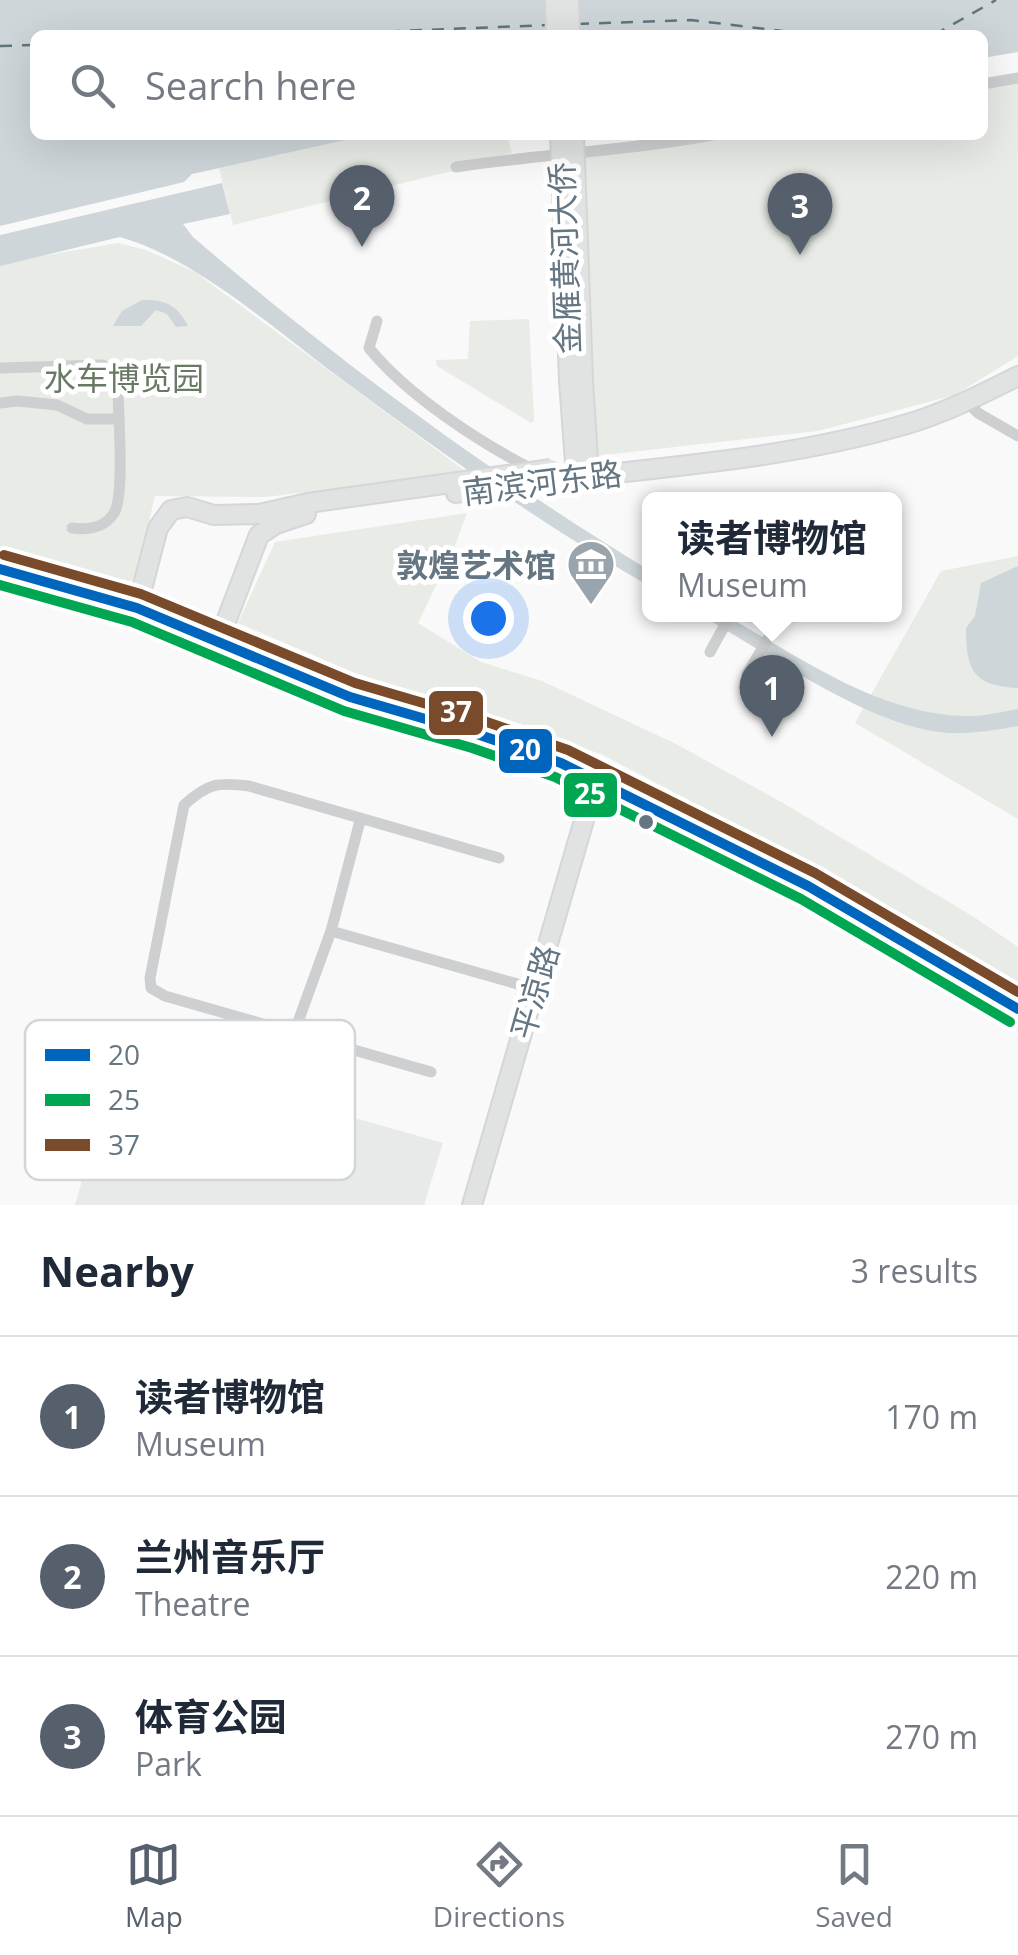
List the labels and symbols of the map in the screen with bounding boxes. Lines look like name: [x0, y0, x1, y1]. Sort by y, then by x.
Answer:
street label: 金雁黄河大侨: [539, 161, 589, 355]
pin: 2: [330, 164, 394, 247]
pin: 3: [768, 172, 832, 255]
park label: 水车博览园: [44, 356, 204, 399]
street label: 南滨河东路: [460, 451, 624, 513]
museum icon: 敦煌艺术馆: [565, 538, 617, 606]
place label: 敦煌艺术馆: [396, 543, 556, 586]
your location: [463, 593, 514, 644]
pin: 1: [740, 654, 804, 737]
line badge: 37: [427, 689, 485, 737]
text: 37: [440, 692, 472, 730]
line badge: 20: [497, 727, 554, 775]
text: 20: [509, 730, 541, 768]
line badge: 25: [562, 771, 619, 819]
text: 25: [574, 774, 606, 812]
unlabelled marker: [636, 812, 656, 832]
street label: 平凉路: [500, 940, 568, 1044]
legend: [25, 1020, 355, 1180]
text: 20: [108, 1035, 140, 1073]
text: 25: [108, 1080, 140, 1118]
text: 37: [108, 1125, 140, 1163]

